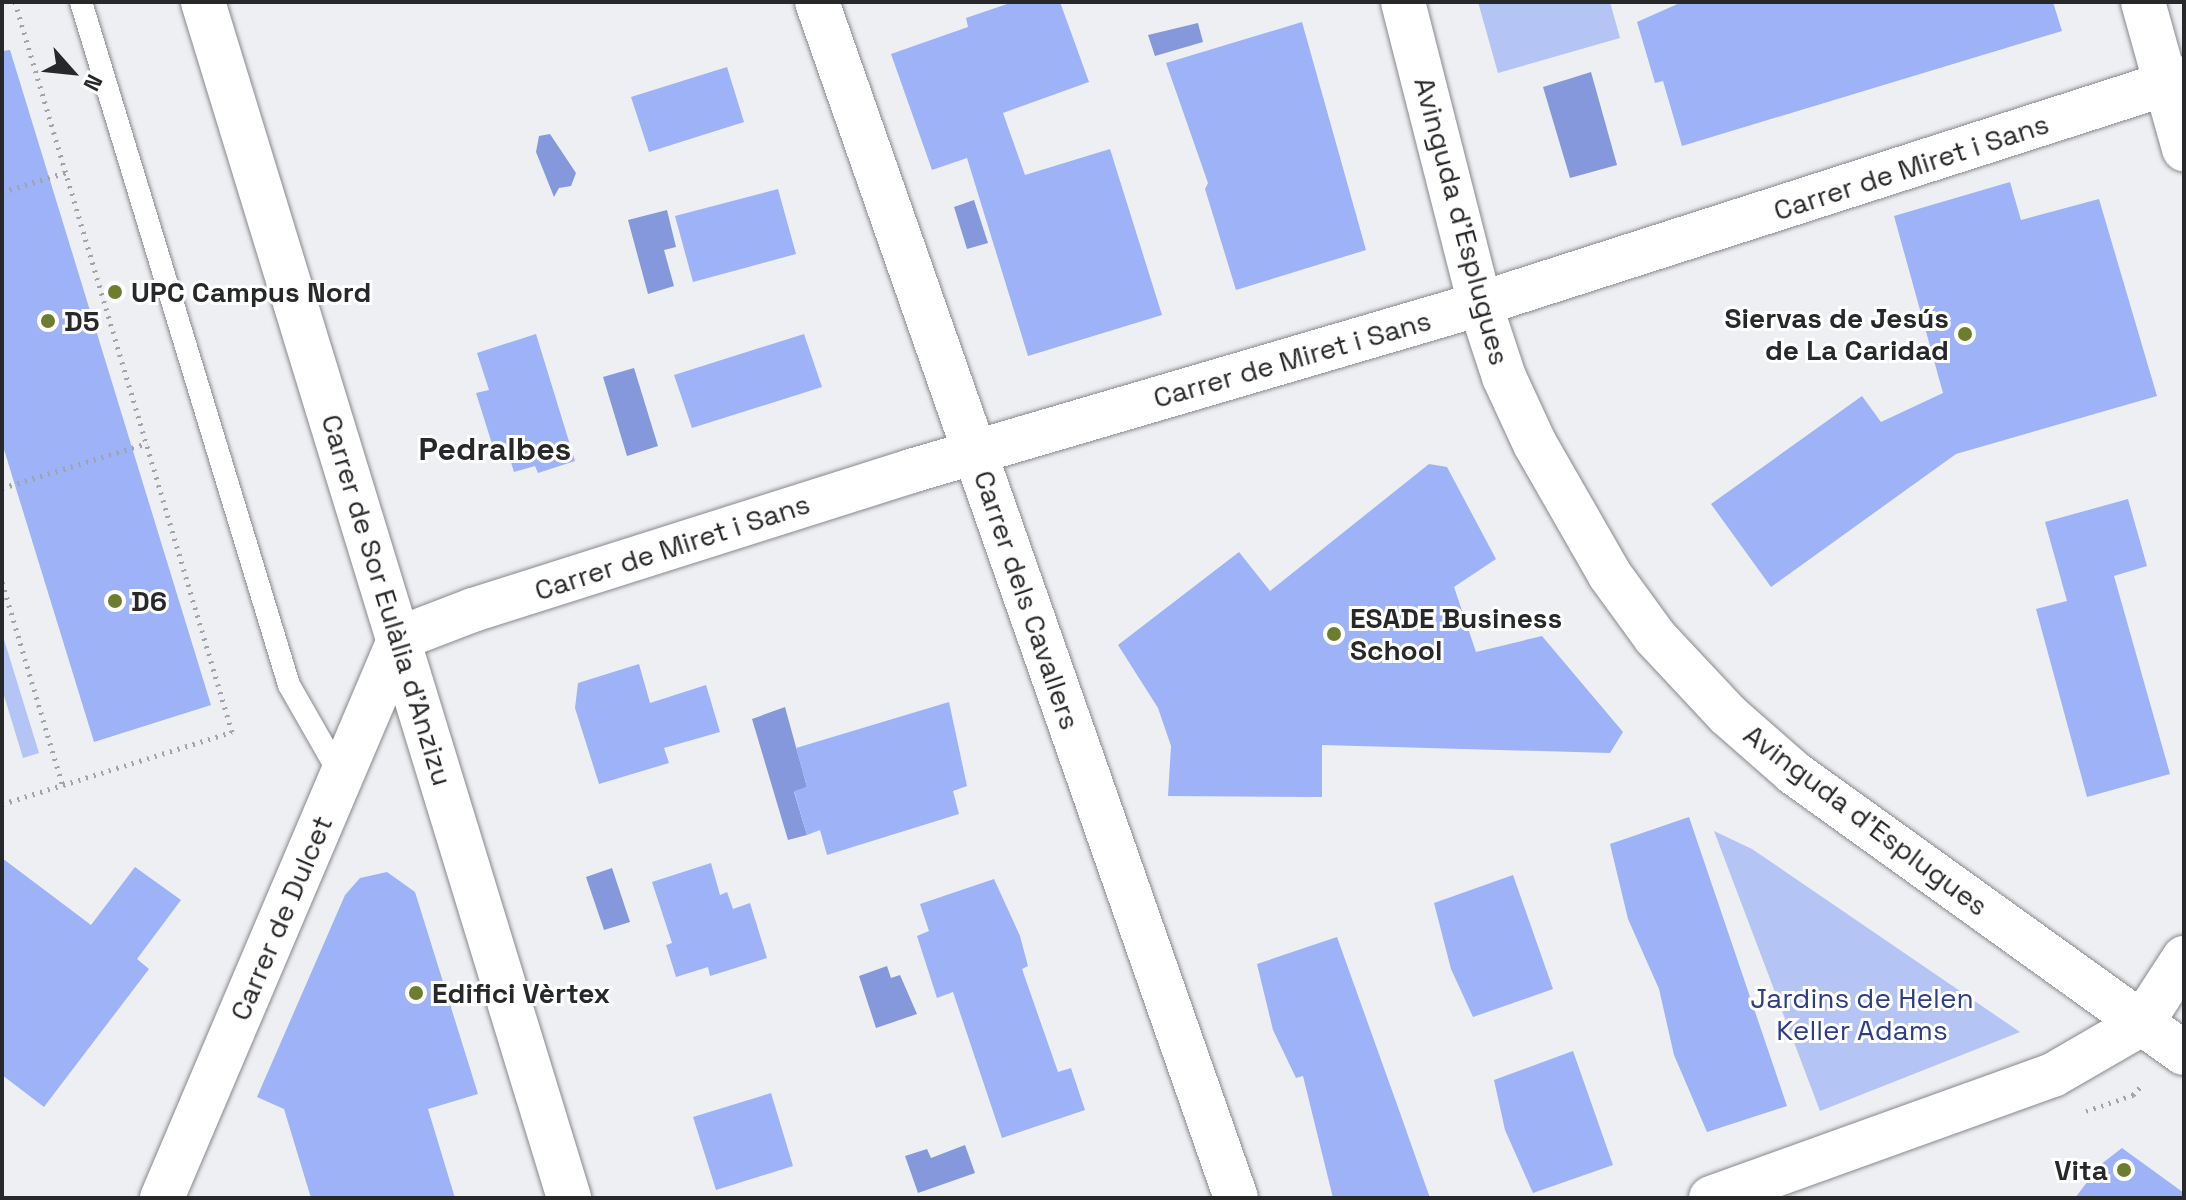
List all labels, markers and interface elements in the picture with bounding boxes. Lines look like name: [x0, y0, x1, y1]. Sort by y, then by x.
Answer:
north arrow: [32, 32, 112, 112]
text: N: [78, 70, 109, 96]
street label: Avinguda d'Esplugues: [1407, 73, 1517, 369]
street label: Carrer de Miret i Sans: [1769, 107, 2053, 227]
place label: UPC Campus Nord: [131, 275, 371, 309]
marker: UPC Campus Nord: [106, 283, 124, 301]
place label: Siervas de Jesús de La Caridad: [1725, 301, 1949, 367]
street label: Carrer de Miret i Sans: [1149, 303, 1435, 415]
place label: D5: [64, 304, 99, 338]
marker: D5: [39, 312, 57, 330]
marker: Siervas de Jesús de La Caridad: [1956, 325, 1974, 343]
street label: Carrer de Sor Eulàlia d'Anzizu: [314, 410, 460, 790]
district label: Pedralbes: [419, 430, 571, 468]
street label: Carrer dels Cavallers: [967, 466, 1087, 734]
street label: Carrer de Miret i Sans: [530, 487, 814, 607]
place label: D6: [131, 584, 167, 618]
marker: D6: [106, 592, 124, 610]
place label: ESADE Business School: [1350, 601, 1562, 667]
marker: ESADE Business School: [1325, 625, 1343, 643]
street label: Avinguda d'Esplugues: [1737, 717, 1995, 923]
street label: Carrer de Dulcet: [223, 811, 339, 1025]
place label: Edifici Vèrtex: [432, 976, 610, 1010]
park label: Jardins de Helen Keller Adams: [1750, 981, 1974, 1047]
marker: Edifici Vèrtex: [407, 984, 425, 1002]
place label: Vita: [2054, 1153, 2108, 1187]
marker: Vita: [2115, 1161, 2133, 1179]

